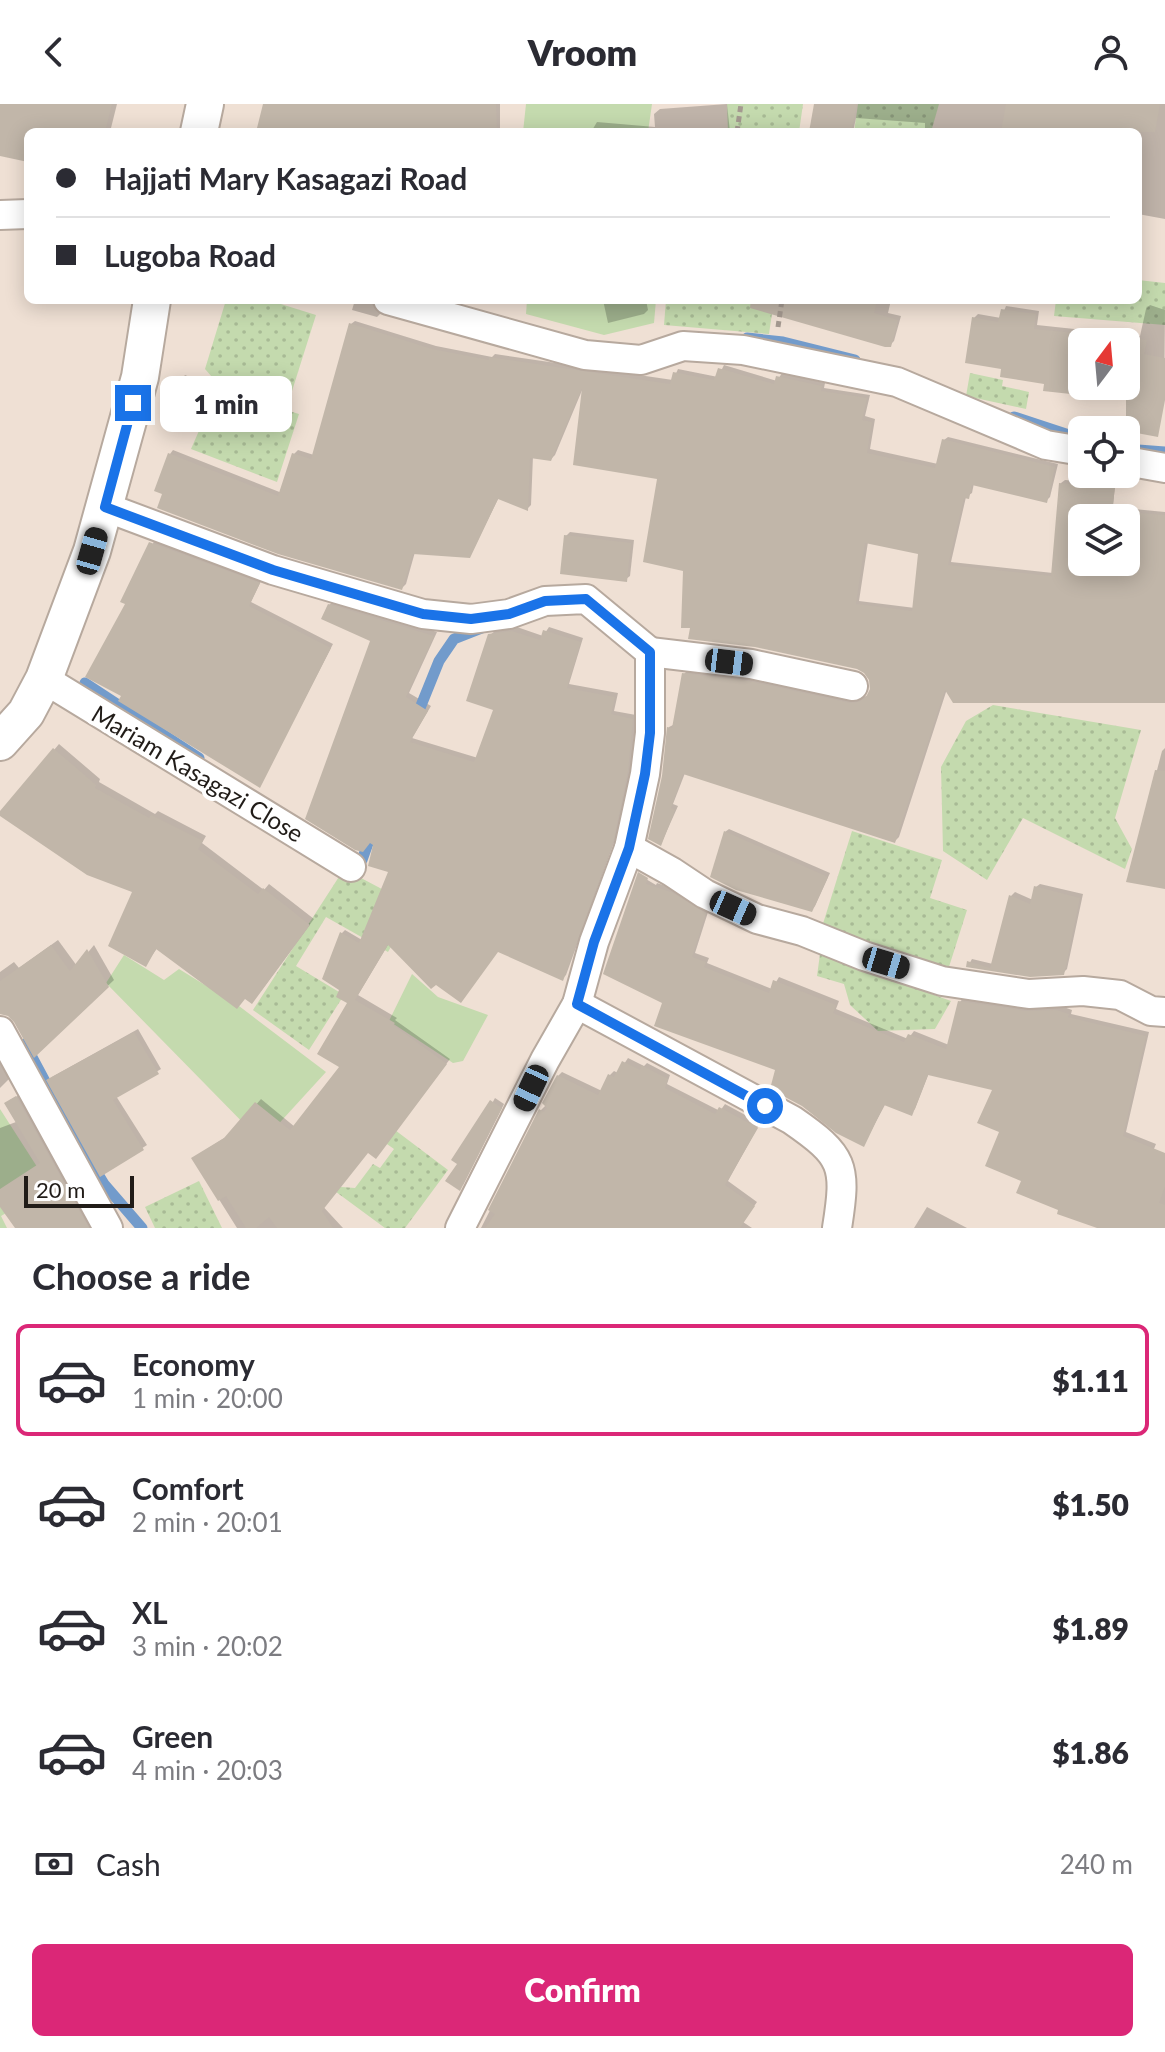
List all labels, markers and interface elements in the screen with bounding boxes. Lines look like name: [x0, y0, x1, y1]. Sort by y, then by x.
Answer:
icon: back: [32, 30, 76, 74]
text: Vroom: [528, 30, 637, 74]
icon: person: [1089, 30, 1133, 74]
text: Hajjati Mary Kasagazi Road: [104, 160, 467, 196]
text: Lugoba Road: [104, 237, 276, 273]
north arrow: [1068, 328, 1140, 400]
map controls: [1068, 328, 1140, 576]
callout: 1 min: [161, 375, 293, 431]
route end: [115, 385, 151, 421]
text: 1 min: [194, 388, 258, 420]
button: locate: [1068, 416, 1140, 488]
button: layers: [1068, 504, 1140, 576]
car: [74, 525, 110, 577]
car: [704, 647, 754, 677]
street label: Mariam Kasagazi Close: [87, 698, 309, 848]
car: [706, 887, 760, 929]
car: [860, 945, 912, 981]
car: [510, 1061, 552, 1115]
route start: [747, 1088, 783, 1124]
scale bar: [24, 1172, 134, 1208]
text: 20 m: [36, 1176, 85, 1203]
text: Choose a ride: [32, 1254, 251, 1298]
icon: car: [36, 1344, 108, 1416]
text: Economy: [132, 1346, 255, 1382]
text: $1.11: [1052, 1362, 1129, 1398]
text: 1 min · 20:00: [132, 1382, 283, 1414]
icon: car: [36, 1468, 108, 1540]
text: Comfort: [132, 1470, 244, 1506]
text: $1.50: [1052, 1486, 1129, 1522]
text: 2 min · 20:01: [132, 1506, 283, 1538]
icon: car: [36, 1592, 108, 1664]
text: XL: [132, 1594, 168, 1630]
text: $1.89: [1052, 1610, 1129, 1646]
text: 3 min · 20:02: [132, 1630, 283, 1662]
icon: car: [36, 1716, 108, 1788]
text: Green: [132, 1718, 213, 1754]
text: $1.86: [1052, 1734, 1129, 1770]
text: 4 min · 20:03: [132, 1754, 283, 1786]
icon: cash: [32, 1842, 76, 1886]
text: Cash: [96, 1846, 161, 1882]
text: 240 m: [1060, 1848, 1133, 1880]
button: Confirm: [32, 1944, 1133, 2036]

